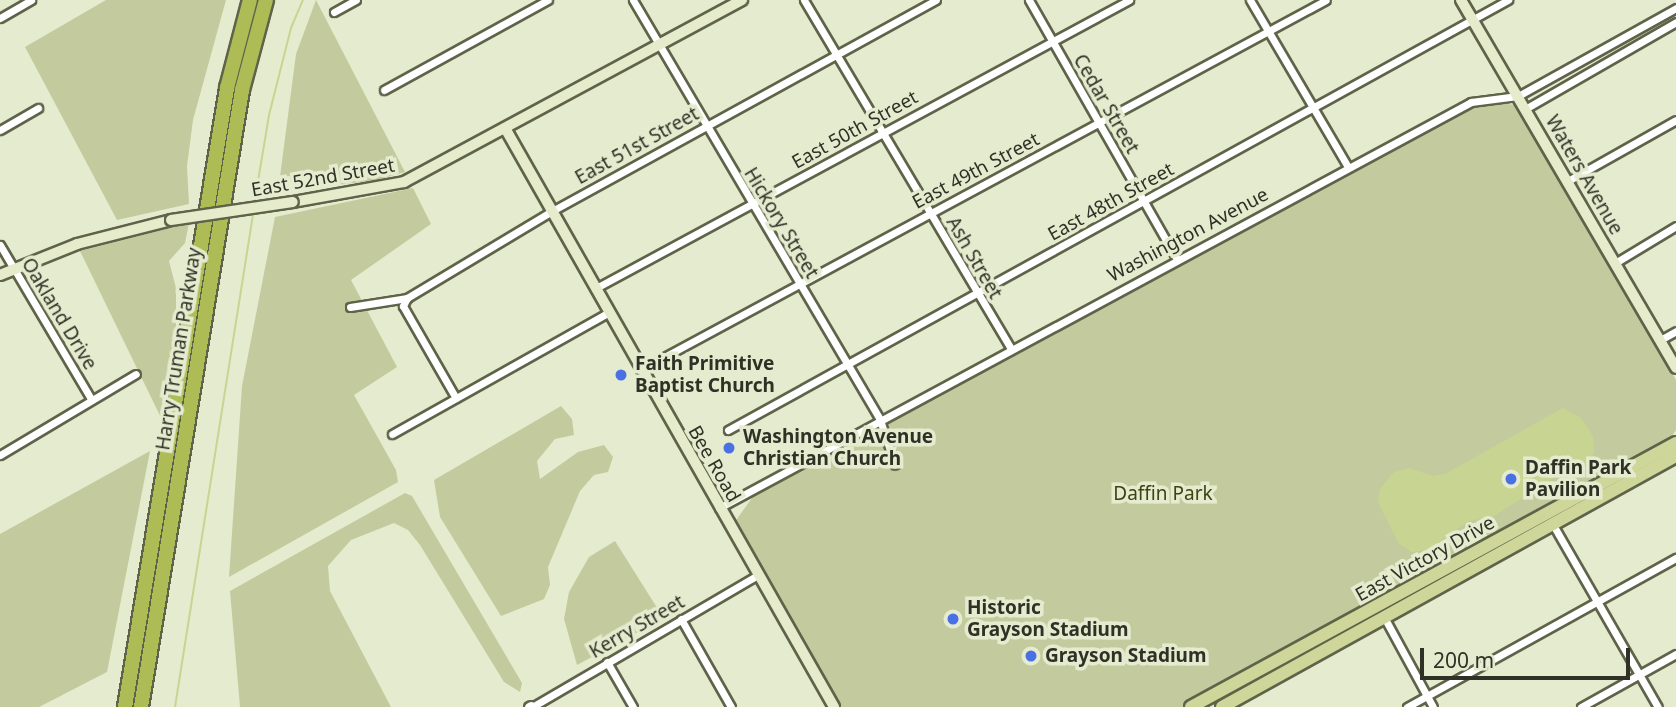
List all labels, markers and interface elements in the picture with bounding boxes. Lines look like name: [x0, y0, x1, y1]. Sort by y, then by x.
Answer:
street label: Cedar Street: [1068, 50, 1144, 158]
street label: East 50th Street: [788, 86, 922, 174]
street label: East 51st Street: [571, 103, 703, 189]
street label: Waters Avenue: [1541, 111, 1627, 239]
street label: East 49th Street: [909, 128, 1043, 214]
street label: East 52nd Street: [249, 154, 397, 202]
street label: East 48th Street: [1044, 158, 1178, 246]
street label: Hickory Street: [739, 163, 823, 283]
street label: Washington Avenue: [1104, 183, 1272, 287]
street label: Ash Street: [941, 213, 1007, 303]
street label: Harry Truman Parkway: [152, 246, 206, 452]
street label: Oakland Drive: [17, 254, 101, 374]
place label: Faith Primitive Baptist Church: [635, 353, 775, 397]
marker: Faith Primitive Baptist Church: [613, 367, 629, 383]
street label: Bee Road: [683, 422, 745, 506]
place label: Washington Avenue Christian Church: [743, 426, 933, 470]
marker: Washington Avenue Christian Church: [721, 440, 737, 456]
place label: Daffin Park Pavilion: [1525, 457, 1631, 501]
marker: Daffin Park Pavilion: [1503, 471, 1519, 487]
park label: Daffin Park: [1113, 483, 1213, 505]
street label: East Victory Drive: [1352, 511, 1498, 607]
street label: Kerry Street: [585, 591, 689, 663]
place label: Historic Grayson Stadium: [967, 597, 1128, 641]
marker: Historic Grayson Stadium: [945, 611, 961, 627]
scale bar: [1424, 634, 1634, 678]
place label: Grayson Stadium: [1045, 645, 1206, 667]
text: 200 m: [1433, 646, 1494, 674]
marker: Grayson Stadium: [1023, 648, 1039, 664]

